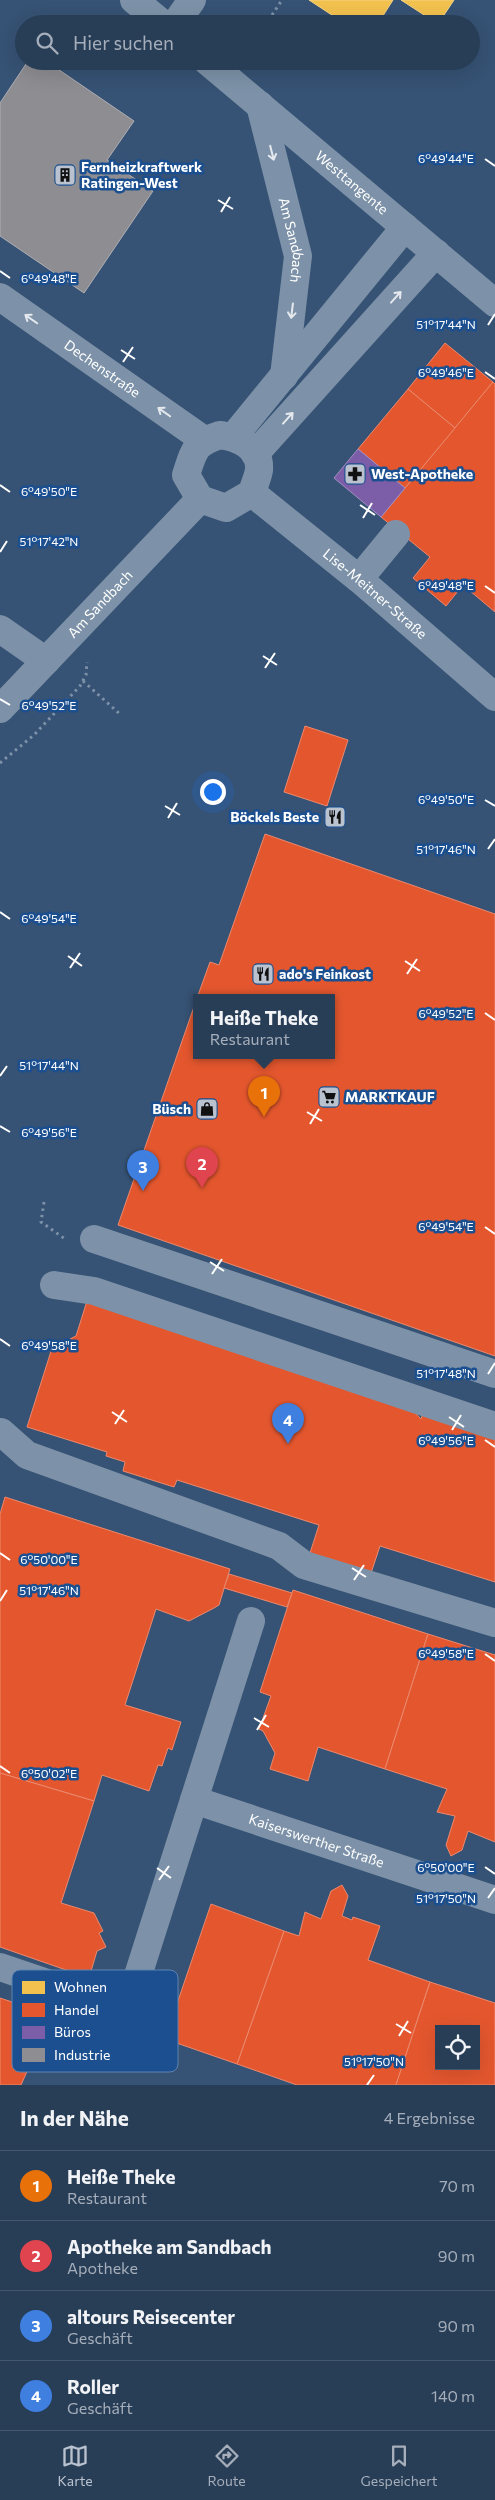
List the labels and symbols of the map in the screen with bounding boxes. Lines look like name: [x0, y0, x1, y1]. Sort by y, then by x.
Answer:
one-way arrow: [268, 144, 277, 160]
street label: Westtangente: [312, 147, 392, 218]
text: 6°49'44"E: [418, 151, 474, 165]
place label: Fernheizkraftwerk Ratingen-West: [81, 158, 202, 191]
building icon: Fernheizkraftwerk Ratingen-West: [53, 163, 77, 187]
street label: Am Sandbach: [276, 195, 307, 284]
text: 6°49'48"E: [21, 271, 77, 285]
one-way arrow: [390, 291, 402, 304]
one-way arrow: [287, 303, 297, 319]
one-way arrow: [24, 314, 38, 324]
text: 51°17'44"N: [416, 317, 476, 331]
street label: Dechenstraße: [61, 336, 144, 401]
text: 6°49'46"E: [418, 365, 474, 379]
one-way arrow: [157, 407, 171, 417]
one-way arrow: [282, 412, 294, 425]
pharmacy icon: West-Apotheke: [343, 462, 367, 486]
place label: West-Apotheke: [371, 465, 473, 482]
text: 6°49'50"E: [21, 484, 77, 498]
text: 51°17'42"N: [20, 534, 78, 548]
street label: Lise-Meitner-Straße: [320, 545, 431, 642]
street label: Am Sandbach: [64, 566, 136, 641]
text: 6°49'48"E: [418, 578, 474, 592]
text: 6°49'52"E: [22, 698, 76, 712]
your location: [200, 779, 226, 805]
text: 6°49'50"E: [418, 792, 474, 806]
restaurant icon: Böckels Beste: [323, 805, 347, 829]
place label: Böckels Beste: [230, 808, 319, 825]
text: 51°17'46"N: [416, 842, 476, 856]
text: 6°49'54"E: [21, 911, 77, 925]
restaurant icon: ado's Feinkost: [251, 962, 275, 986]
place label: ado's Feinkost: [279, 965, 371, 982]
text: 6°49'52"E: [419, 1006, 473, 1020]
text: 51°17'44"N: [19, 1058, 79, 1072]
pin: 1: [248, 1076, 280, 1117]
supermarket icon: MARKTKAUF: [317, 1085, 341, 1109]
place label: MARKTKAUF: [345, 1088, 435, 1105]
shop icon: Büsch: [195, 1097, 219, 1121]
place label: Büsch: [152, 1100, 191, 1117]
text: 6°49'56"E: [21, 1125, 77, 1139]
pin: 2: [186, 1147, 218, 1188]
pin: 3: [127, 1150, 159, 1191]
text: 6°49'54"E: [418, 1219, 474, 1233]
text: 6°49'58"E: [21, 1338, 77, 1352]
text: 51°17'48"N: [416, 1366, 476, 1380]
pin: 4: [272, 1403, 304, 1444]
text: 6°49'56"E: [418, 1433, 474, 1447]
text: 6°50'00"E: [20, 1552, 78, 1566]
text: 51°17'46"N: [19, 1583, 79, 1597]
text: 6°49'58"E: [418, 1646, 474, 1660]
text: 6°50'02"E: [21, 1766, 77, 1780]
street label: Kaiserswerther Straße: [247, 1810, 386, 1871]
text: 6°50'00"E: [417, 1860, 475, 1874]
text: 51°17'50"N: [416, 1891, 476, 1905]
legend: [12, 1970, 178, 2072]
text: Wohnen: [54, 1978, 107, 1995]
text: Handel: [54, 2001, 99, 2018]
text: Büros: [54, 2023, 91, 2040]
text: Industrie: [54, 2046, 111, 2063]
text: 51°17'50"N: [344, 2054, 404, 2068]

